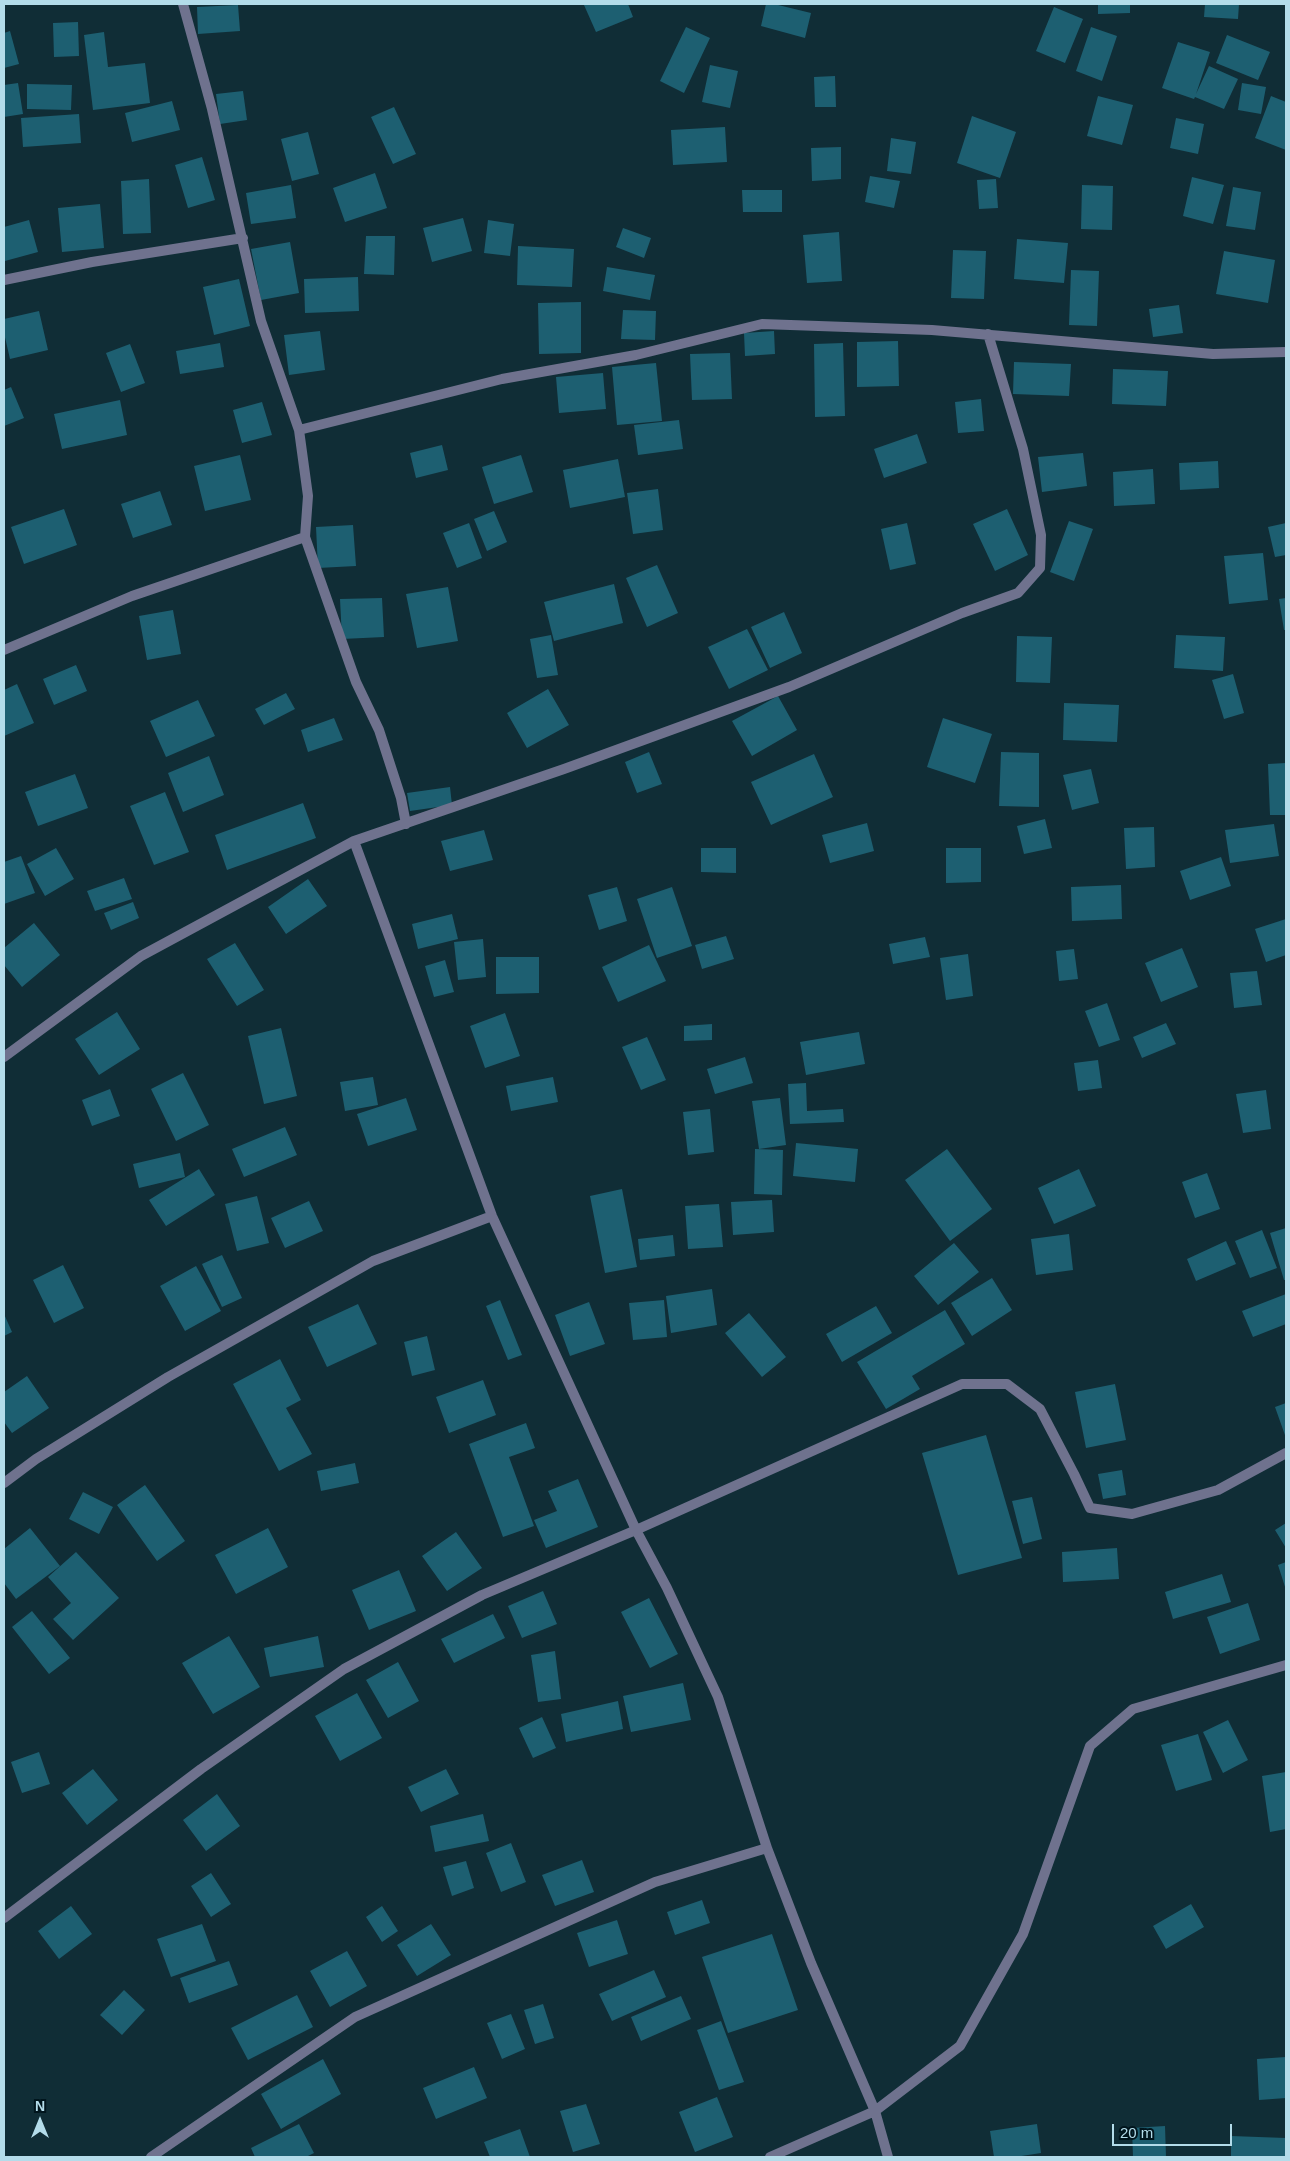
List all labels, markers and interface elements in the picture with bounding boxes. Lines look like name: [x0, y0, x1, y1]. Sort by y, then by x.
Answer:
north arrow: [15, 2096, 65, 2146]
text: N: [35, 2098, 45, 2114]
scale bar: [1115, 2114, 1235, 2146]
text: 20 m: [1120, 2124, 1153, 2141]

